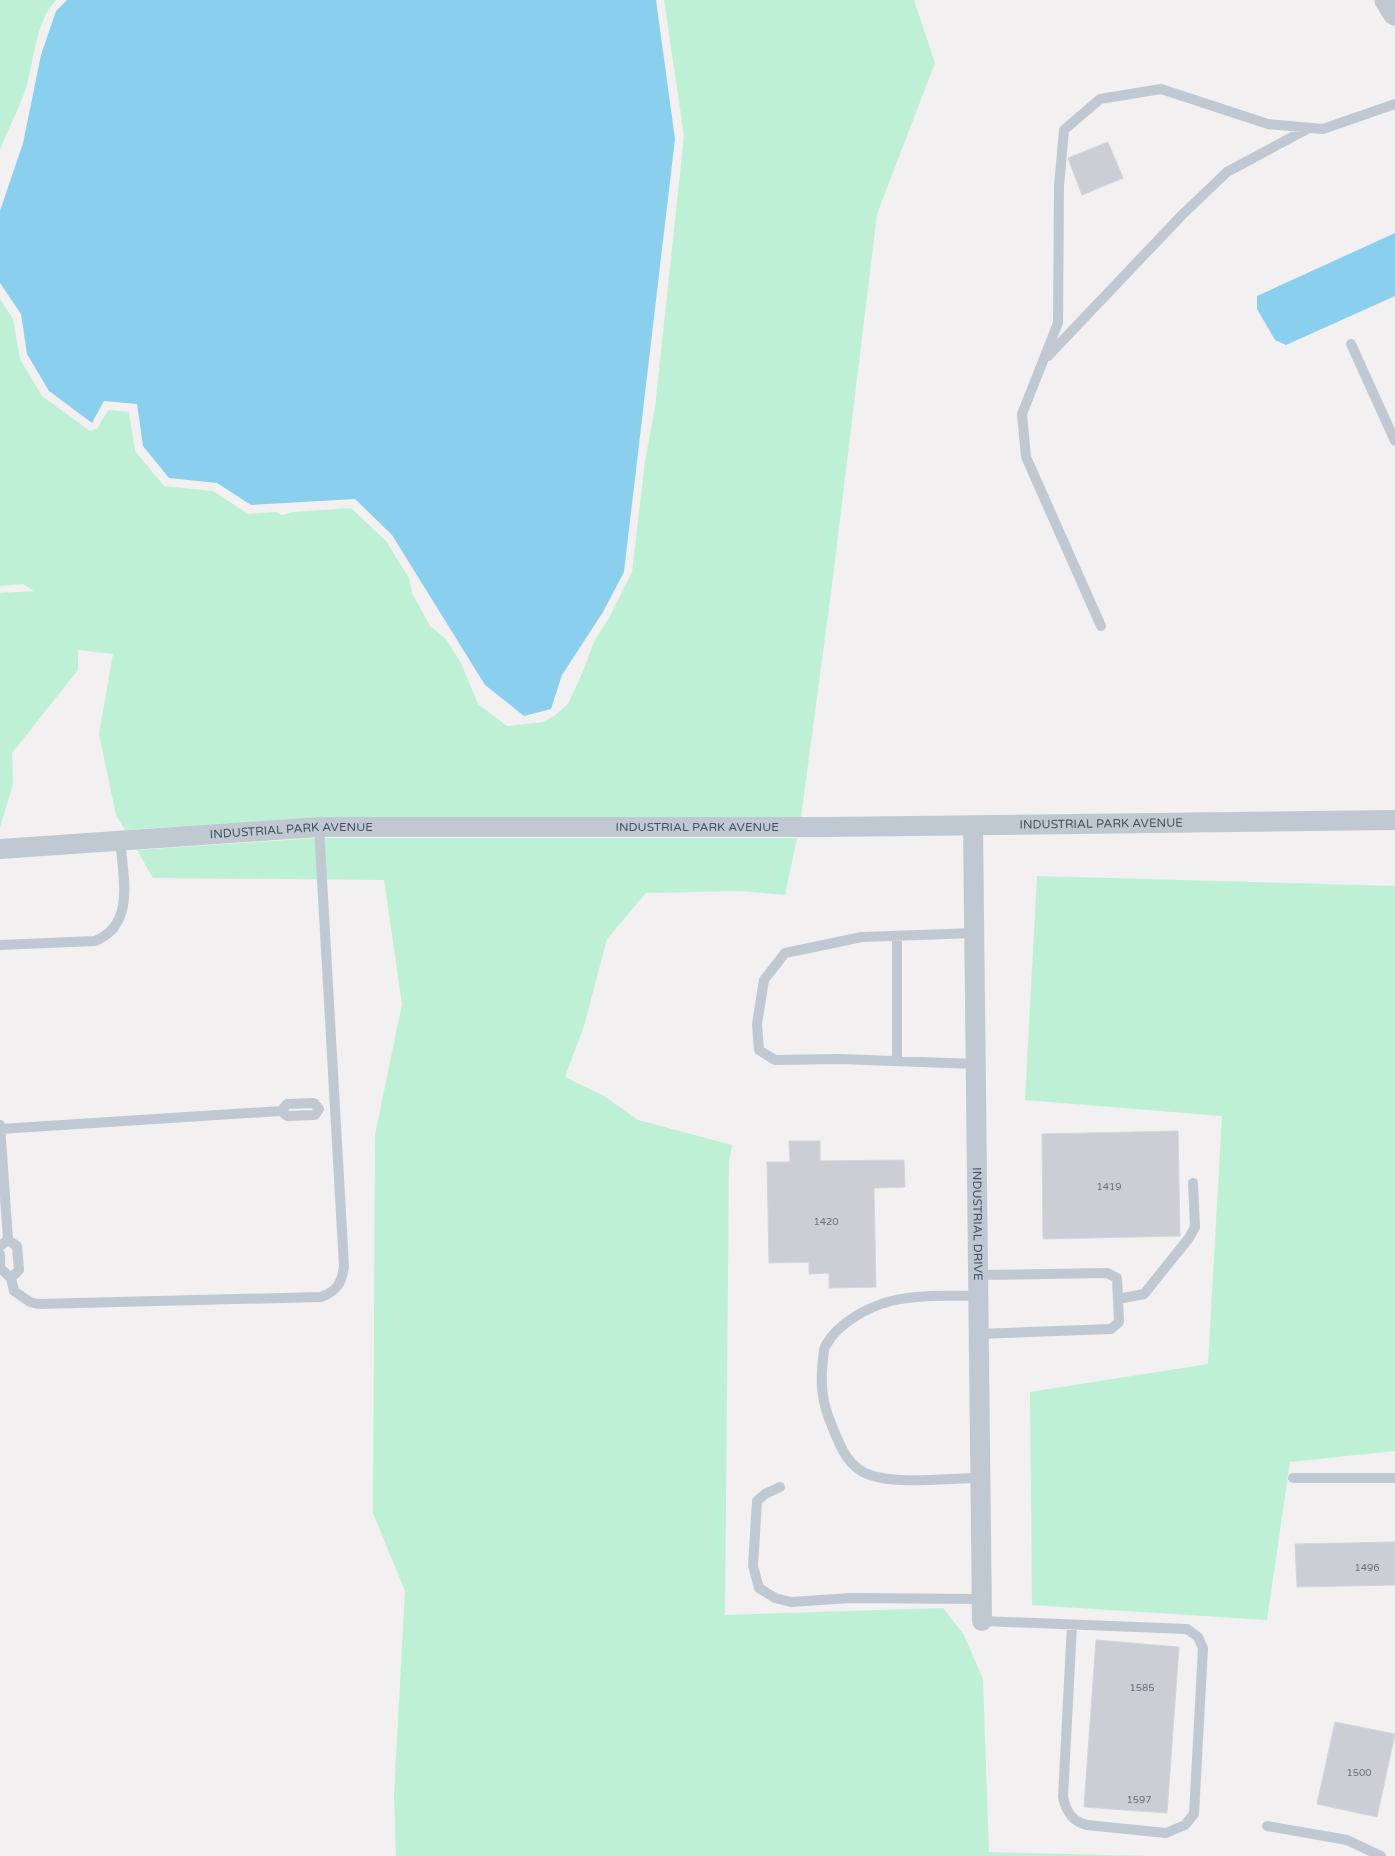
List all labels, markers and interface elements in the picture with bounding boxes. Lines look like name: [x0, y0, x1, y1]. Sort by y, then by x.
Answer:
street label: INDUSTRIAL PARK AVENUE: [1019, 816, 1183, 832]
street label: INDUSTRIAL PARK AVENUE: [209, 820, 373, 842]
street label: INDUSTRIAL PARK AVENUE: [616, 820, 779, 834]
street label: INDUSTRIAL DRIVE: [970, 1167, 985, 1281]
house number: 1419: [1096, 1181, 1122, 1193]
house number: 1420: [813, 1216, 839, 1228]
house number: 1496: [1354, 1562, 1380, 1574]
house number: 1585: [1129, 1682, 1155, 1694]
house number: 1500: [1346, 1767, 1372, 1779]
house number: 1597: [1126, 1794, 1152, 1806]

